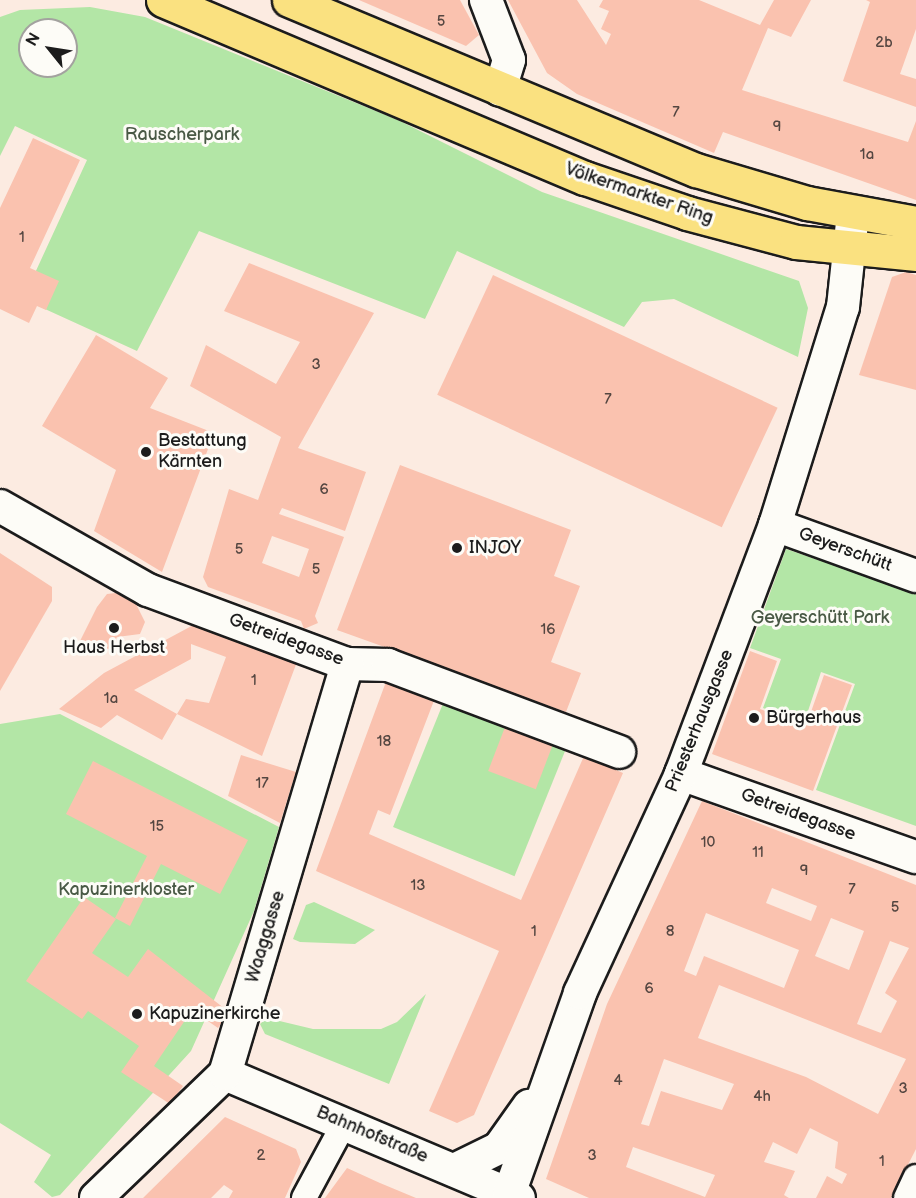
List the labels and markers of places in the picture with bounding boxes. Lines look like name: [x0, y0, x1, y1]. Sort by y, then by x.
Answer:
place label: Bestattung Kärnten: [158, 431, 247, 474]
marker: Bestattung Kärnten: [139, 445, 153, 459]
place label: INJOY: [469, 537, 521, 559]
marker: INJOY: [450, 541, 464, 555]
marker: Haus Herbst: [107, 621, 121, 635]
place label: Haus Herbst: [63, 637, 165, 659]
place label: Bürgerhaus: [766, 707, 861, 729]
marker: Bürgerhaus: [747, 711, 761, 725]
place label: Kapuzinerkirche: [149, 1003, 280, 1025]
marker: Kapuzinerkirche: [130, 1007, 144, 1021]

